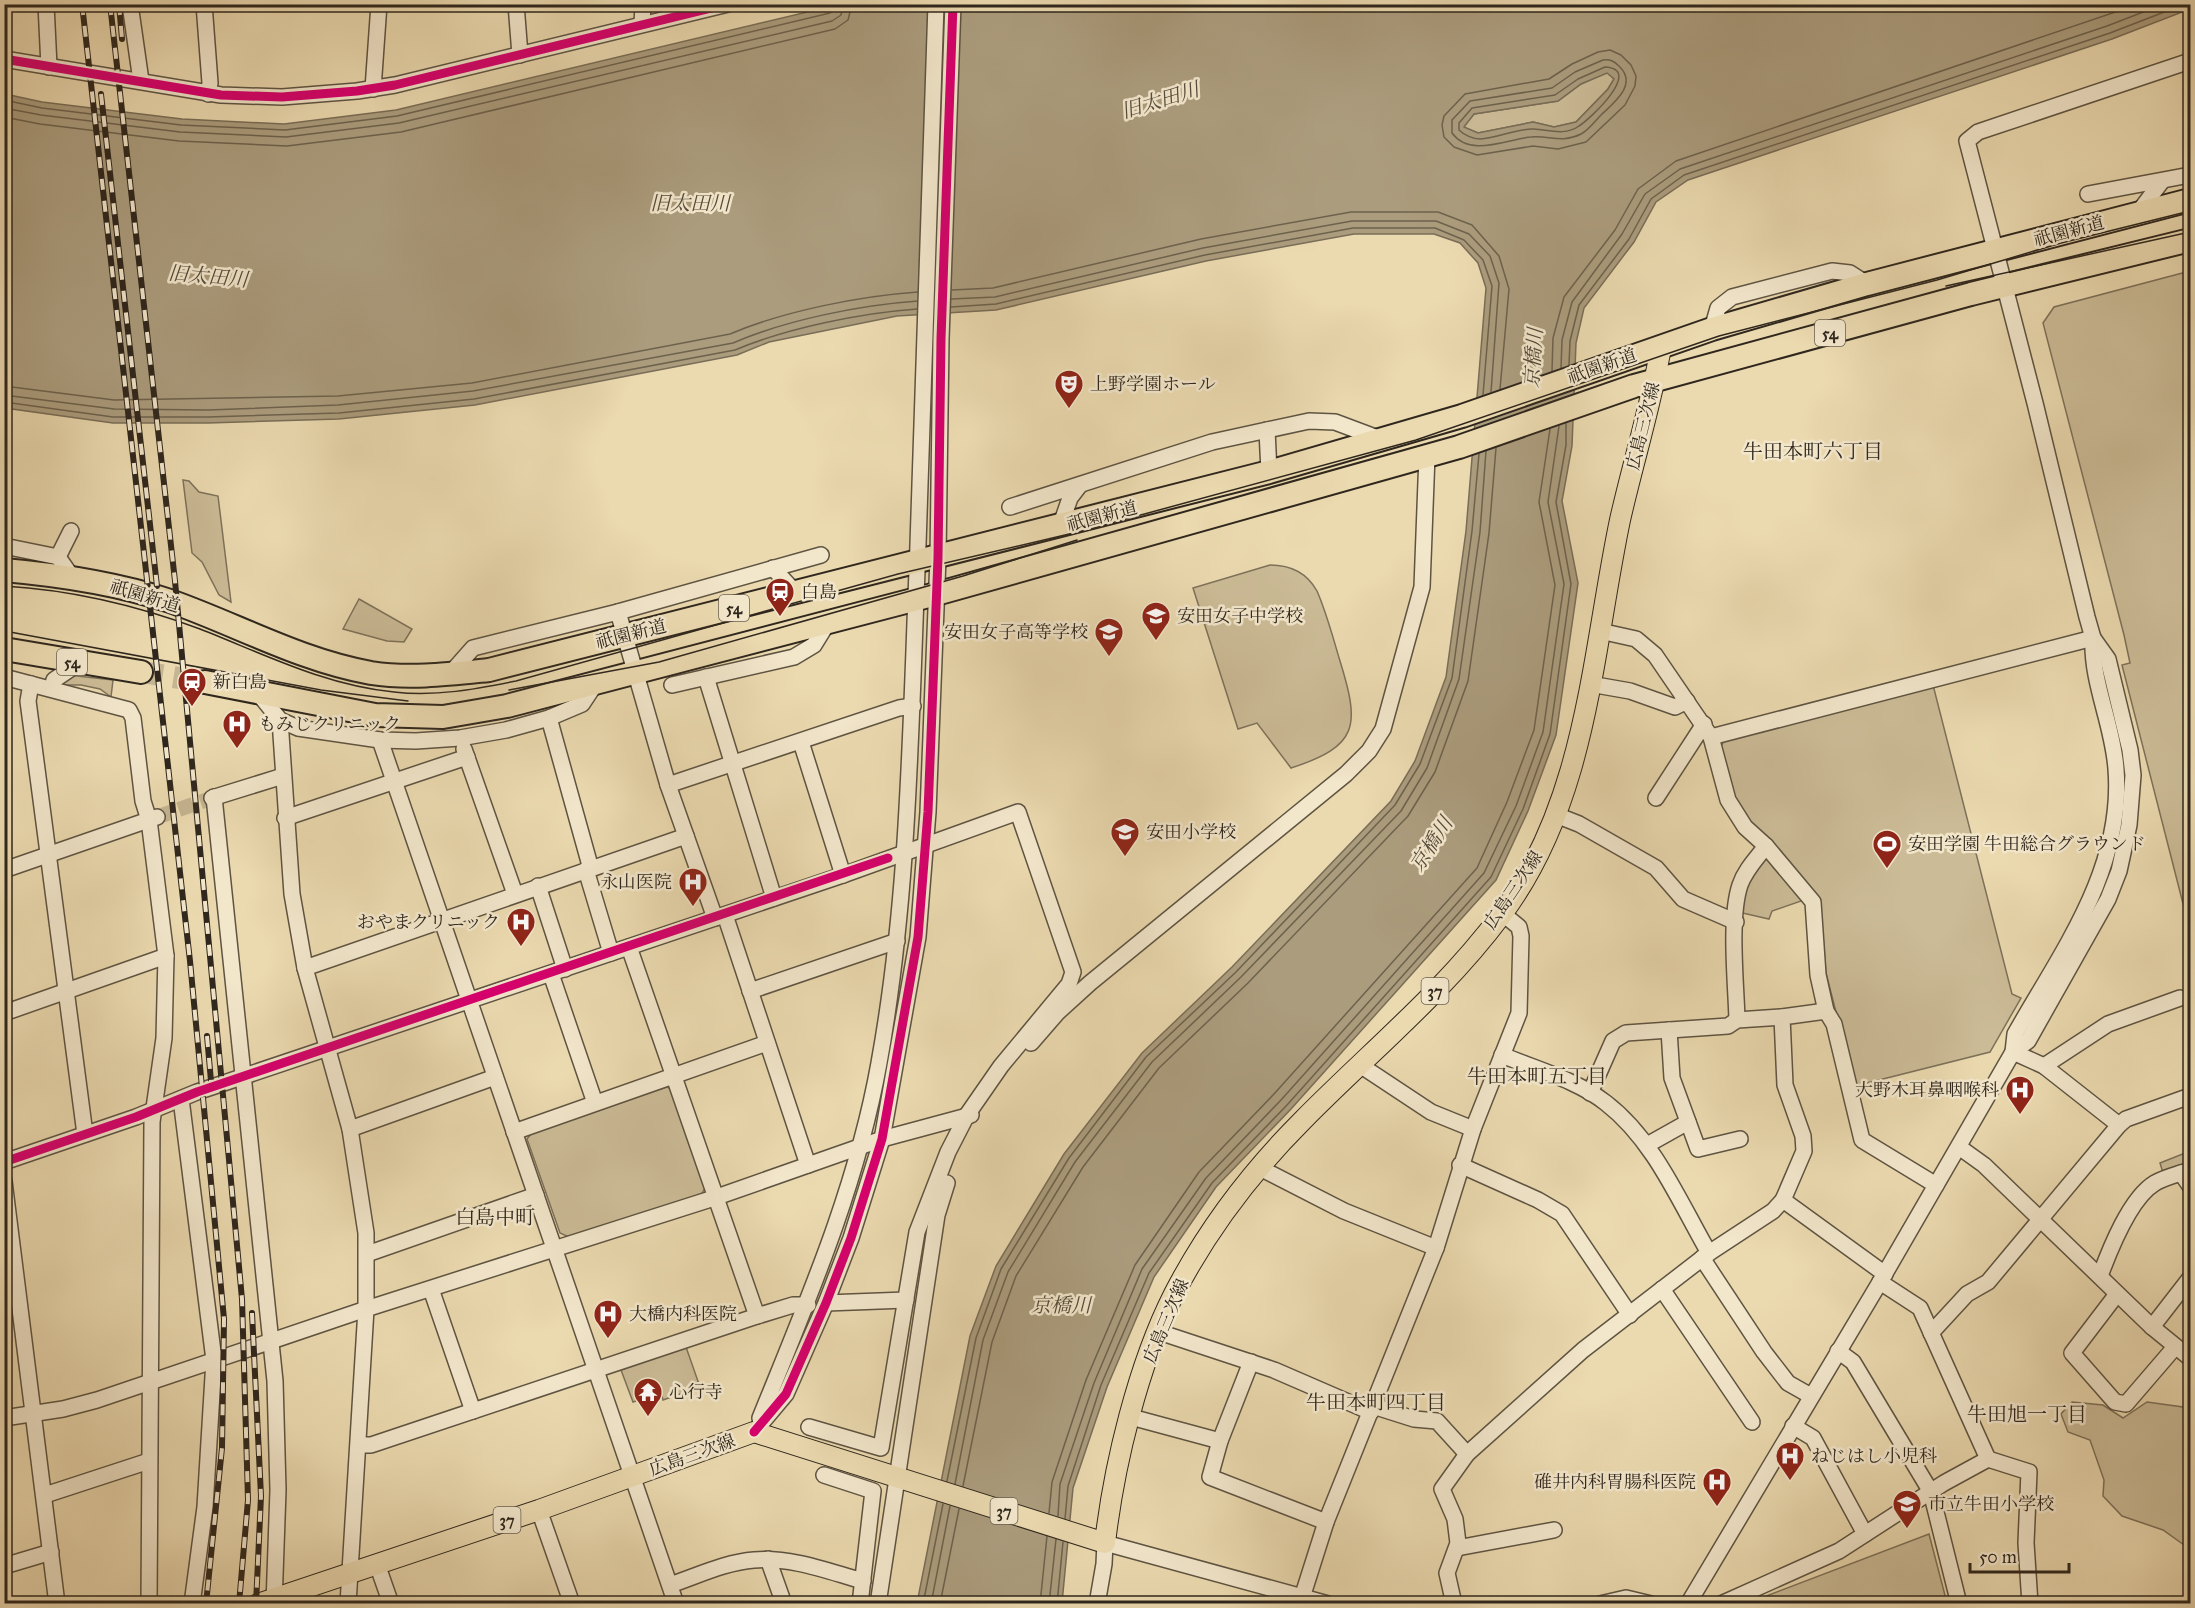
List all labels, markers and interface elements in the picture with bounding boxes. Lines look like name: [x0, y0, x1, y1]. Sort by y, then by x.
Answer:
water label: 旧太田川: [1118, 76, 1204, 123]
water label: 旧太田川: [650, 191, 732, 215]
street label: 祇園新道: [2031, 211, 2107, 251]
water label: 旧太田川: [167, 261, 251, 292]
road number: 54: [1815, 320, 1845, 346]
water label: 京橋川: [1519, 325, 1547, 389]
street label: 祇園新道: [1564, 344, 1640, 388]
theatre icon: 上野学園ホール: [1053, 368, 1085, 410]
place label: 上野学園ホール: [1090, 373, 1216, 395]
street label: 広島三次線: [1621, 380, 1665, 472]
district label: 牛田本町六丁目: [1743, 439, 1883, 463]
street label: 祇園新道: [1064, 496, 1140, 536]
street label: 祇園新道: [107, 575, 183, 617]
station icon: 白島: [764, 576, 796, 618]
place label: 白島: [801, 581, 837, 603]
road number: 54: [719, 595, 749, 621]
school or university icon: 安田女子中学校: [1140, 600, 1172, 642]
place label: 安田女子中学校: [1177, 605, 1303, 627]
street label: 祇園新道: [593, 615, 669, 653]
school or university icon: 安田女子高等学校: [1093, 616, 1125, 658]
place label: 安田女子高等学校: [944, 621, 1088, 643]
road number: 54: [57, 649, 87, 675]
station icon: 新白島: [176, 666, 208, 708]
place label: 新白島: [213, 671, 267, 693]
hospital icon: もみじクリニック: [221, 708, 253, 750]
place label: もみじクリニック: [258, 713, 401, 735]
water label: 京橋川: [1405, 811, 1458, 876]
school or university icon: 安田小学校: [1109, 816, 1141, 858]
place label: 安田小学校: [1146, 821, 1236, 843]
sports icon: 安田学園 牛田総合グラウンド: [1871, 828, 1903, 870]
place label: 安田学園 牛田総合グラウンド: [1908, 833, 2146, 855]
street label: 広島三次線: [1479, 847, 1547, 933]
hospital icon: 永山医院: [677, 866, 709, 908]
place label: 永山医院: [600, 871, 672, 893]
hospital icon: おやまクリニック: [505, 906, 537, 948]
place label: おやまクリニック: [357, 911, 500, 933]
road number: 37: [1422, 978, 1448, 1004]
district label: 牛田本町五丁目: [1467, 1064, 1607, 1088]
hospital icon: 大野木耳鼻咽喉科: [2004, 1074, 2036, 1116]
place label: 大野木耳鼻咽喉科: [1855, 1079, 1999, 1101]
district label: 白島中町: [455, 1205, 535, 1229]
street label: 広島三次線: [1138, 1275, 1194, 1367]
water label: 京橋川: [1031, 1293, 1093, 1317]
hospital icon: 大橋内科医院: [592, 1298, 624, 1340]
place label: 大橋内科医院: [629, 1303, 737, 1325]
temple icon: 心行寺: [632, 1376, 664, 1418]
place label: 心行寺: [669, 1381, 723, 1403]
district label: 牛田本町四丁目: [1306, 1390, 1446, 1414]
district label: 牛田旭一丁目: [1967, 1402, 2087, 1426]
street label: 広島三次線: [646, 1429, 738, 1481]
hospital icon: ねじはし小児科: [1774, 1440, 1806, 1482]
place label: ねじはし小児科: [1811, 1445, 1937, 1467]
hospital icon: 碓井内科胃腸科医院: [1701, 1466, 1733, 1508]
place label: 碓井内科胃腸科医院: [1534, 1471, 1696, 1493]
school or university icon: 市立牛田小学校: [1891, 1488, 1923, 1530]
place label: 市立牛田小学校: [1928, 1493, 2054, 1515]
road number: 37: [990, 1498, 1018, 1524]
road number: 37: [494, 1507, 520, 1533]
scale bar: [1970, 1536, 2069, 1574]
text: 50 m: [1979, 1546, 2017, 1568]

